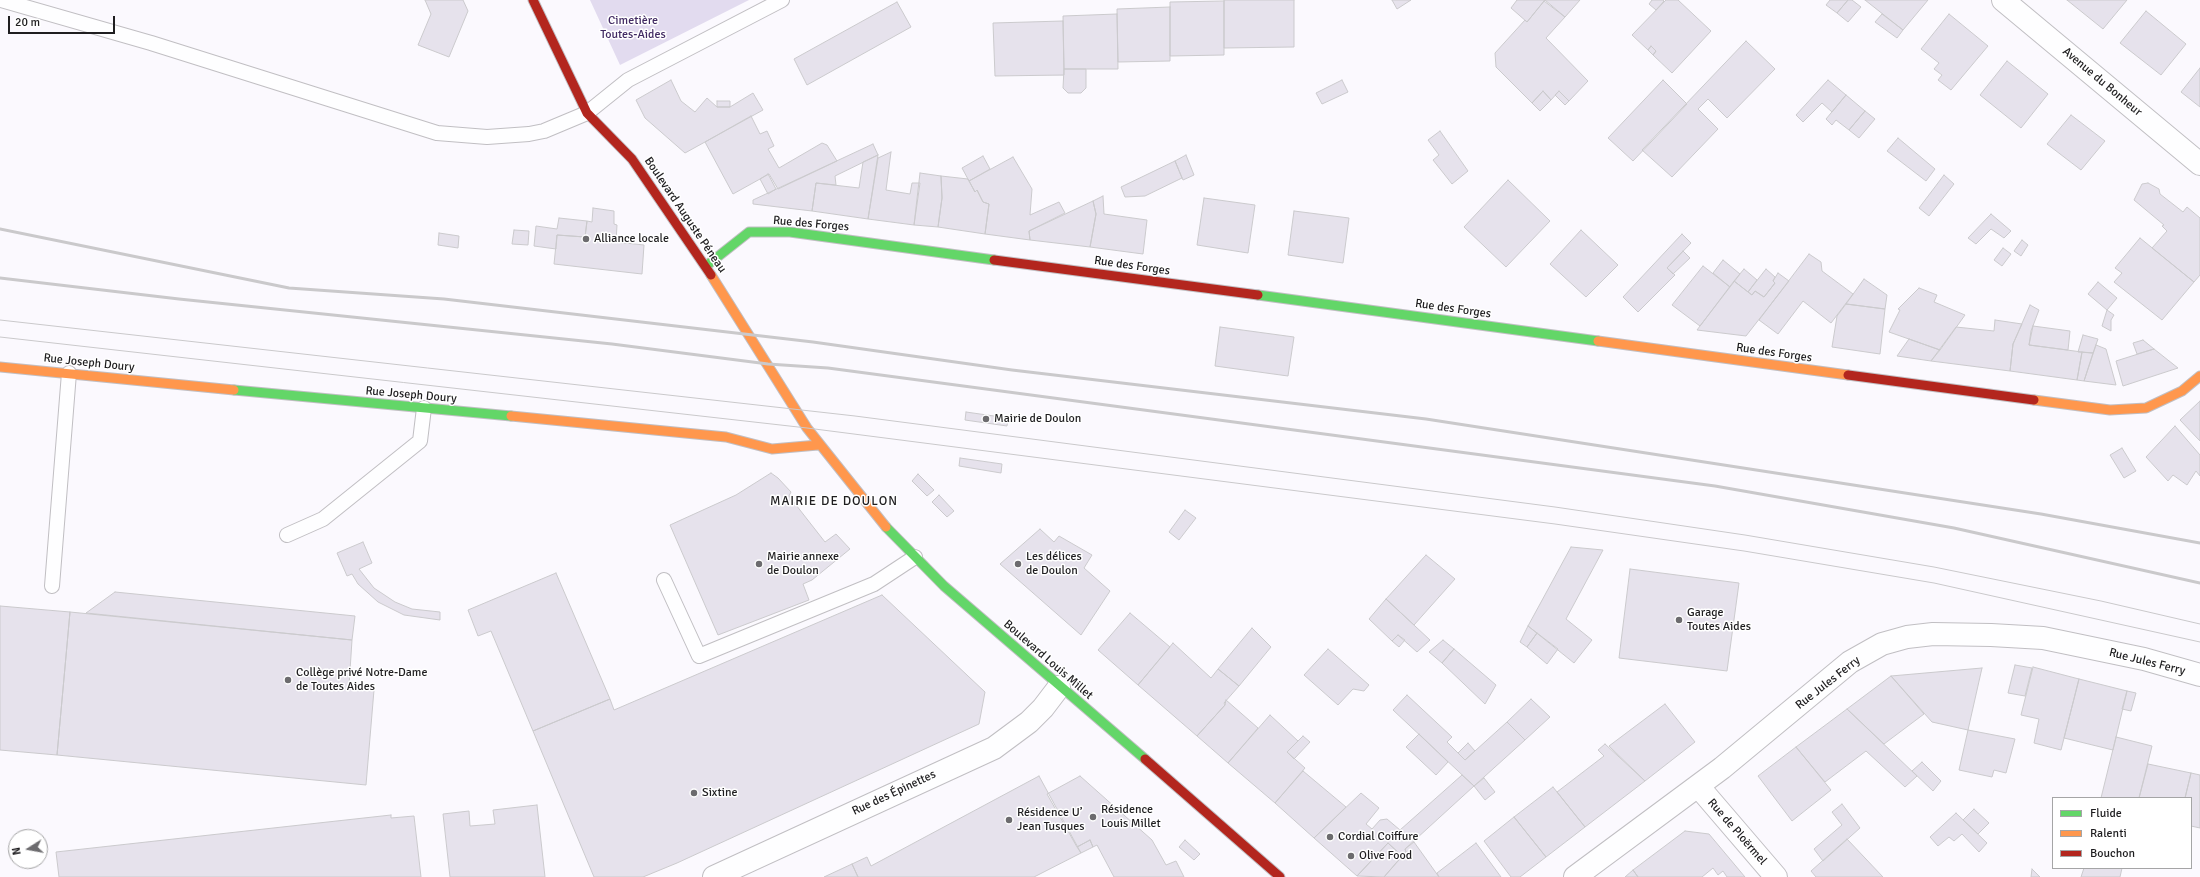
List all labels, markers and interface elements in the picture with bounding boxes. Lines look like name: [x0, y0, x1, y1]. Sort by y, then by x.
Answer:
scale bar: [10, 8, 117, 34]
park label: Cimetière Toutes-Aides: [600, 14, 666, 42]
text: 20 m: [15, 15, 40, 30]
street label: Avenue du Bonheur: [2059, 45, 2145, 119]
street label: Boulevard Auguste Péneau: [641, 154, 729, 276]
street label: Rue des Forges: [772, 213, 850, 235]
place label: Alliance locale: [594, 232, 669, 246]
marker: Alliance locale: [581, 234, 591, 244]
street label: Rue des Forges: [1093, 254, 1171, 278]
street label: Rue des Forges: [1414, 297, 1492, 321]
street label: Rue des Forges: [1735, 341, 1813, 365]
street label: Rue Joseph Doury: [43, 351, 135, 375]
street label: Rue Joseph Doury: [365, 384, 457, 406]
place label: Mairie de Doulon: [994, 412, 1081, 426]
marker: Mairie de Doulon: [981, 414, 991, 424]
district label: MAIRIE DE DOULON: [770, 494, 898, 510]
place label: Mairie annexe de Doulon: [767, 550, 839, 578]
place label: Les délices de Doulon: [1026, 550, 1082, 578]
marker: Mairie annexe de Doulon: [754, 559, 764, 569]
marker: Les délices de Doulon: [1013, 559, 1023, 569]
place label: Garage Toutes Aides: [1687, 606, 1751, 634]
marker: Garage Toutes Aides: [1674, 615, 1684, 625]
street label: Boulevard Louis Millet: [1000, 617, 1096, 703]
street label: Rue Jules Ferry: [2107, 646, 2187, 678]
street label: Rue Jules Ferry: [1793, 653, 1863, 713]
place label: Collège privé Notre-Dame de Toutes Aides: [296, 666, 427, 694]
marker: Collège privé Notre-Dame de Toutes Aides: [283, 675, 293, 685]
street label: Rue des Épinettes: [850, 767, 938, 819]
place label: Sixtine: [702, 786, 737, 800]
marker: Sixtine: [689, 788, 699, 798]
street label: Rue de Ploërmel: [1704, 796, 1770, 868]
legend: [2052, 797, 2192, 869]
place label: Résidence Louis Millet: [1101, 803, 1161, 831]
place label: Résidence U’ Jean Tusques: [1017, 806, 1085, 834]
text: Fluide: [2090, 806, 2122, 821]
marker: Résidence Louis Millet: [1088, 812, 1098, 822]
marker: Résidence U’ Jean Tusques: [1004, 815, 1014, 825]
text: Ralenti: [2090, 826, 2127, 841]
north arrow: [8, 829, 48, 869]
place label: Cordial Coiffure: [1338, 830, 1419, 844]
marker: Cordial Coiffure: [1325, 832, 1335, 842]
text: N: [10, 846, 24, 856]
text: Bouchon: [2090, 846, 2135, 861]
place label: Olive Food: [1359, 849, 1412, 863]
marker: Olive Food: [1346, 851, 1356, 861]

